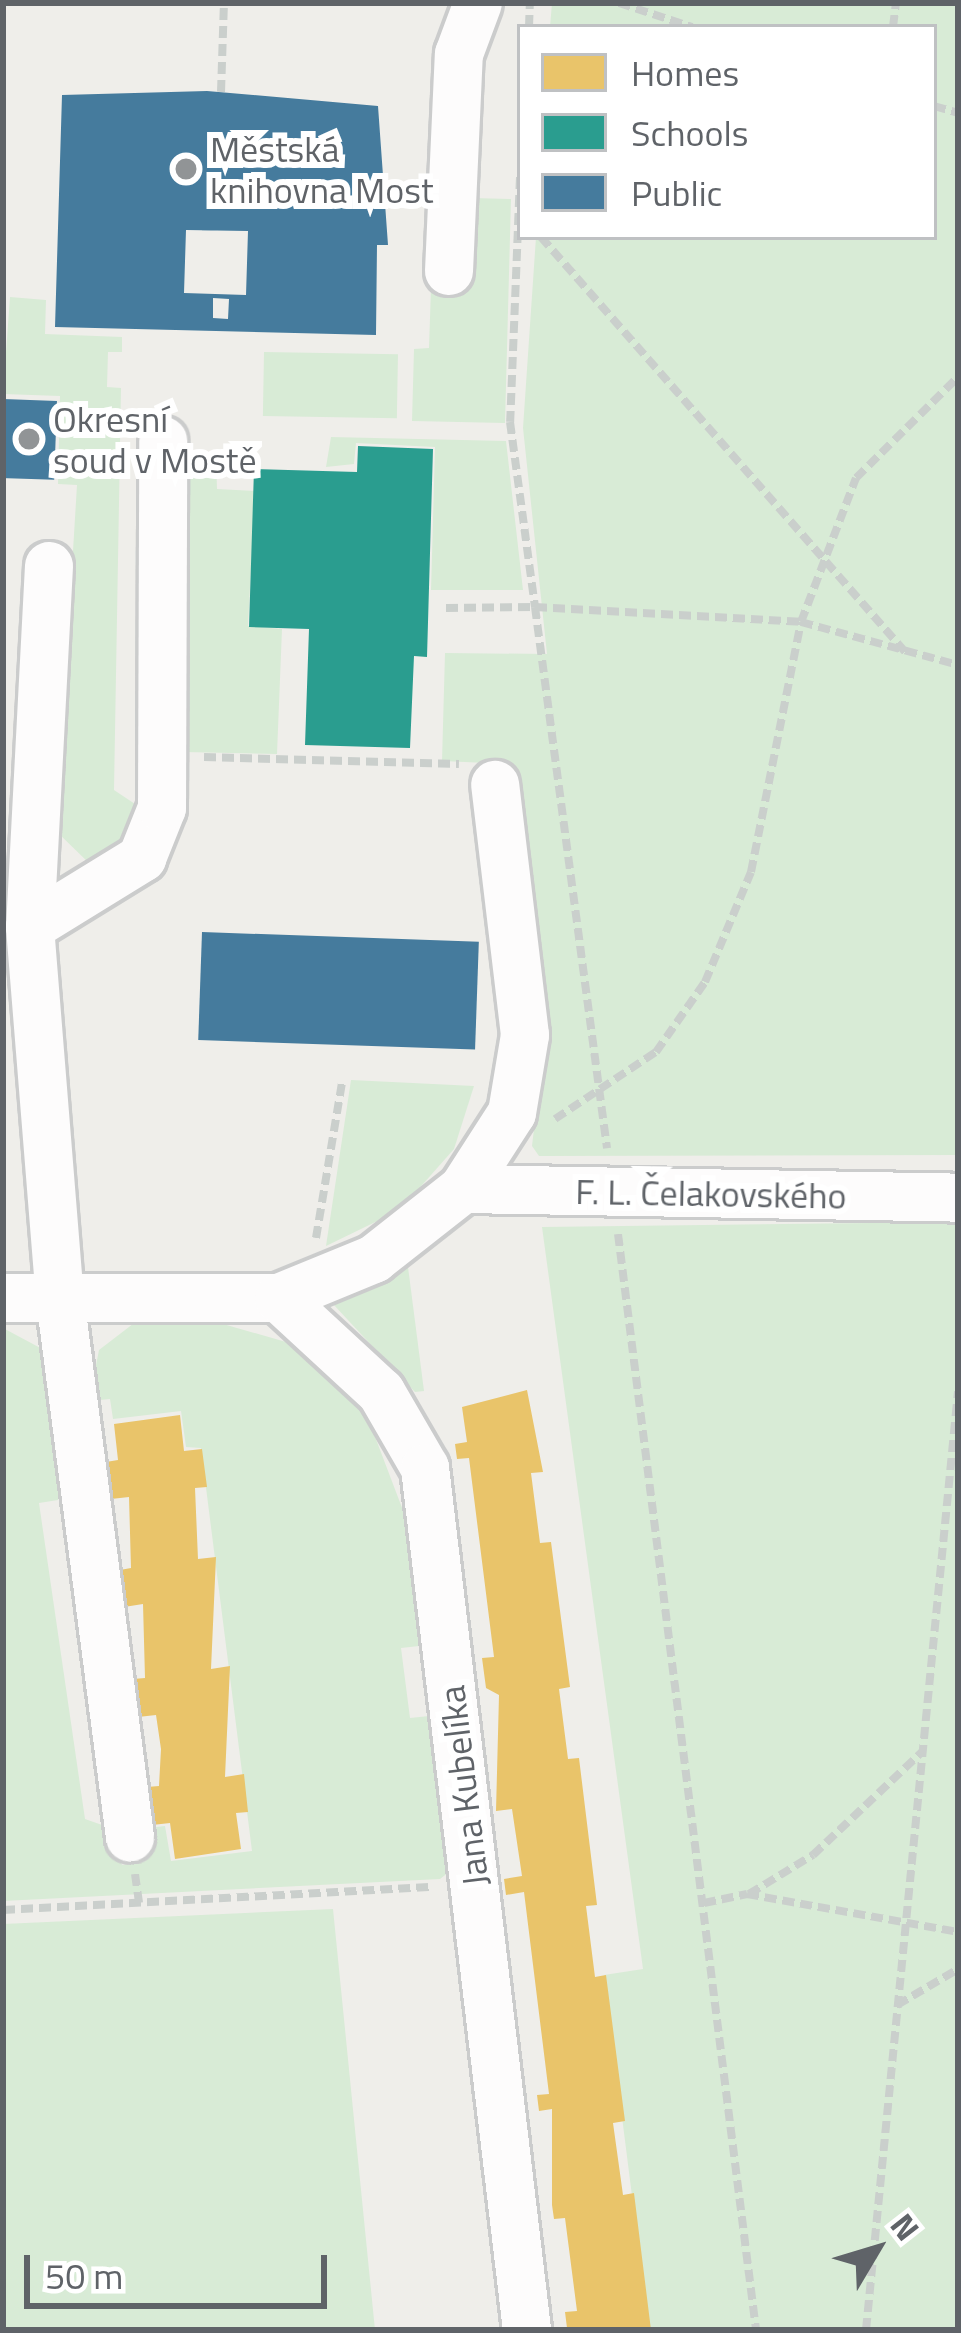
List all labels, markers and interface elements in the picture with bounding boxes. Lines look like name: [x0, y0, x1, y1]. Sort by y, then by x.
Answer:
legend: [517, 24, 937, 240]
text: Homes: [631, 45, 739, 100]
text: Schools: [631, 105, 749, 160]
place label: Městská knihovna Most: [210, 126, 434, 211]
marker: Městská knihovna Most: [173, 156, 199, 182]
text: Public: [631, 165, 722, 220]
place label: Okresní soud v Mostě: [53, 396, 257, 481]
marker: Okresní soud v Mostě: [16, 426, 42, 452]
street label: F. L. Čelakovského: [575, 1169, 847, 1217]
street label: Jana Kubelíka: [429, 1683, 497, 1889]
north arrow: [817, 2189, 937, 2309]
text: N: [879, 2202, 932, 2251]
scale bar: [30, 2231, 333, 2305]
text: 50 m: [45, 2248, 123, 2303]

